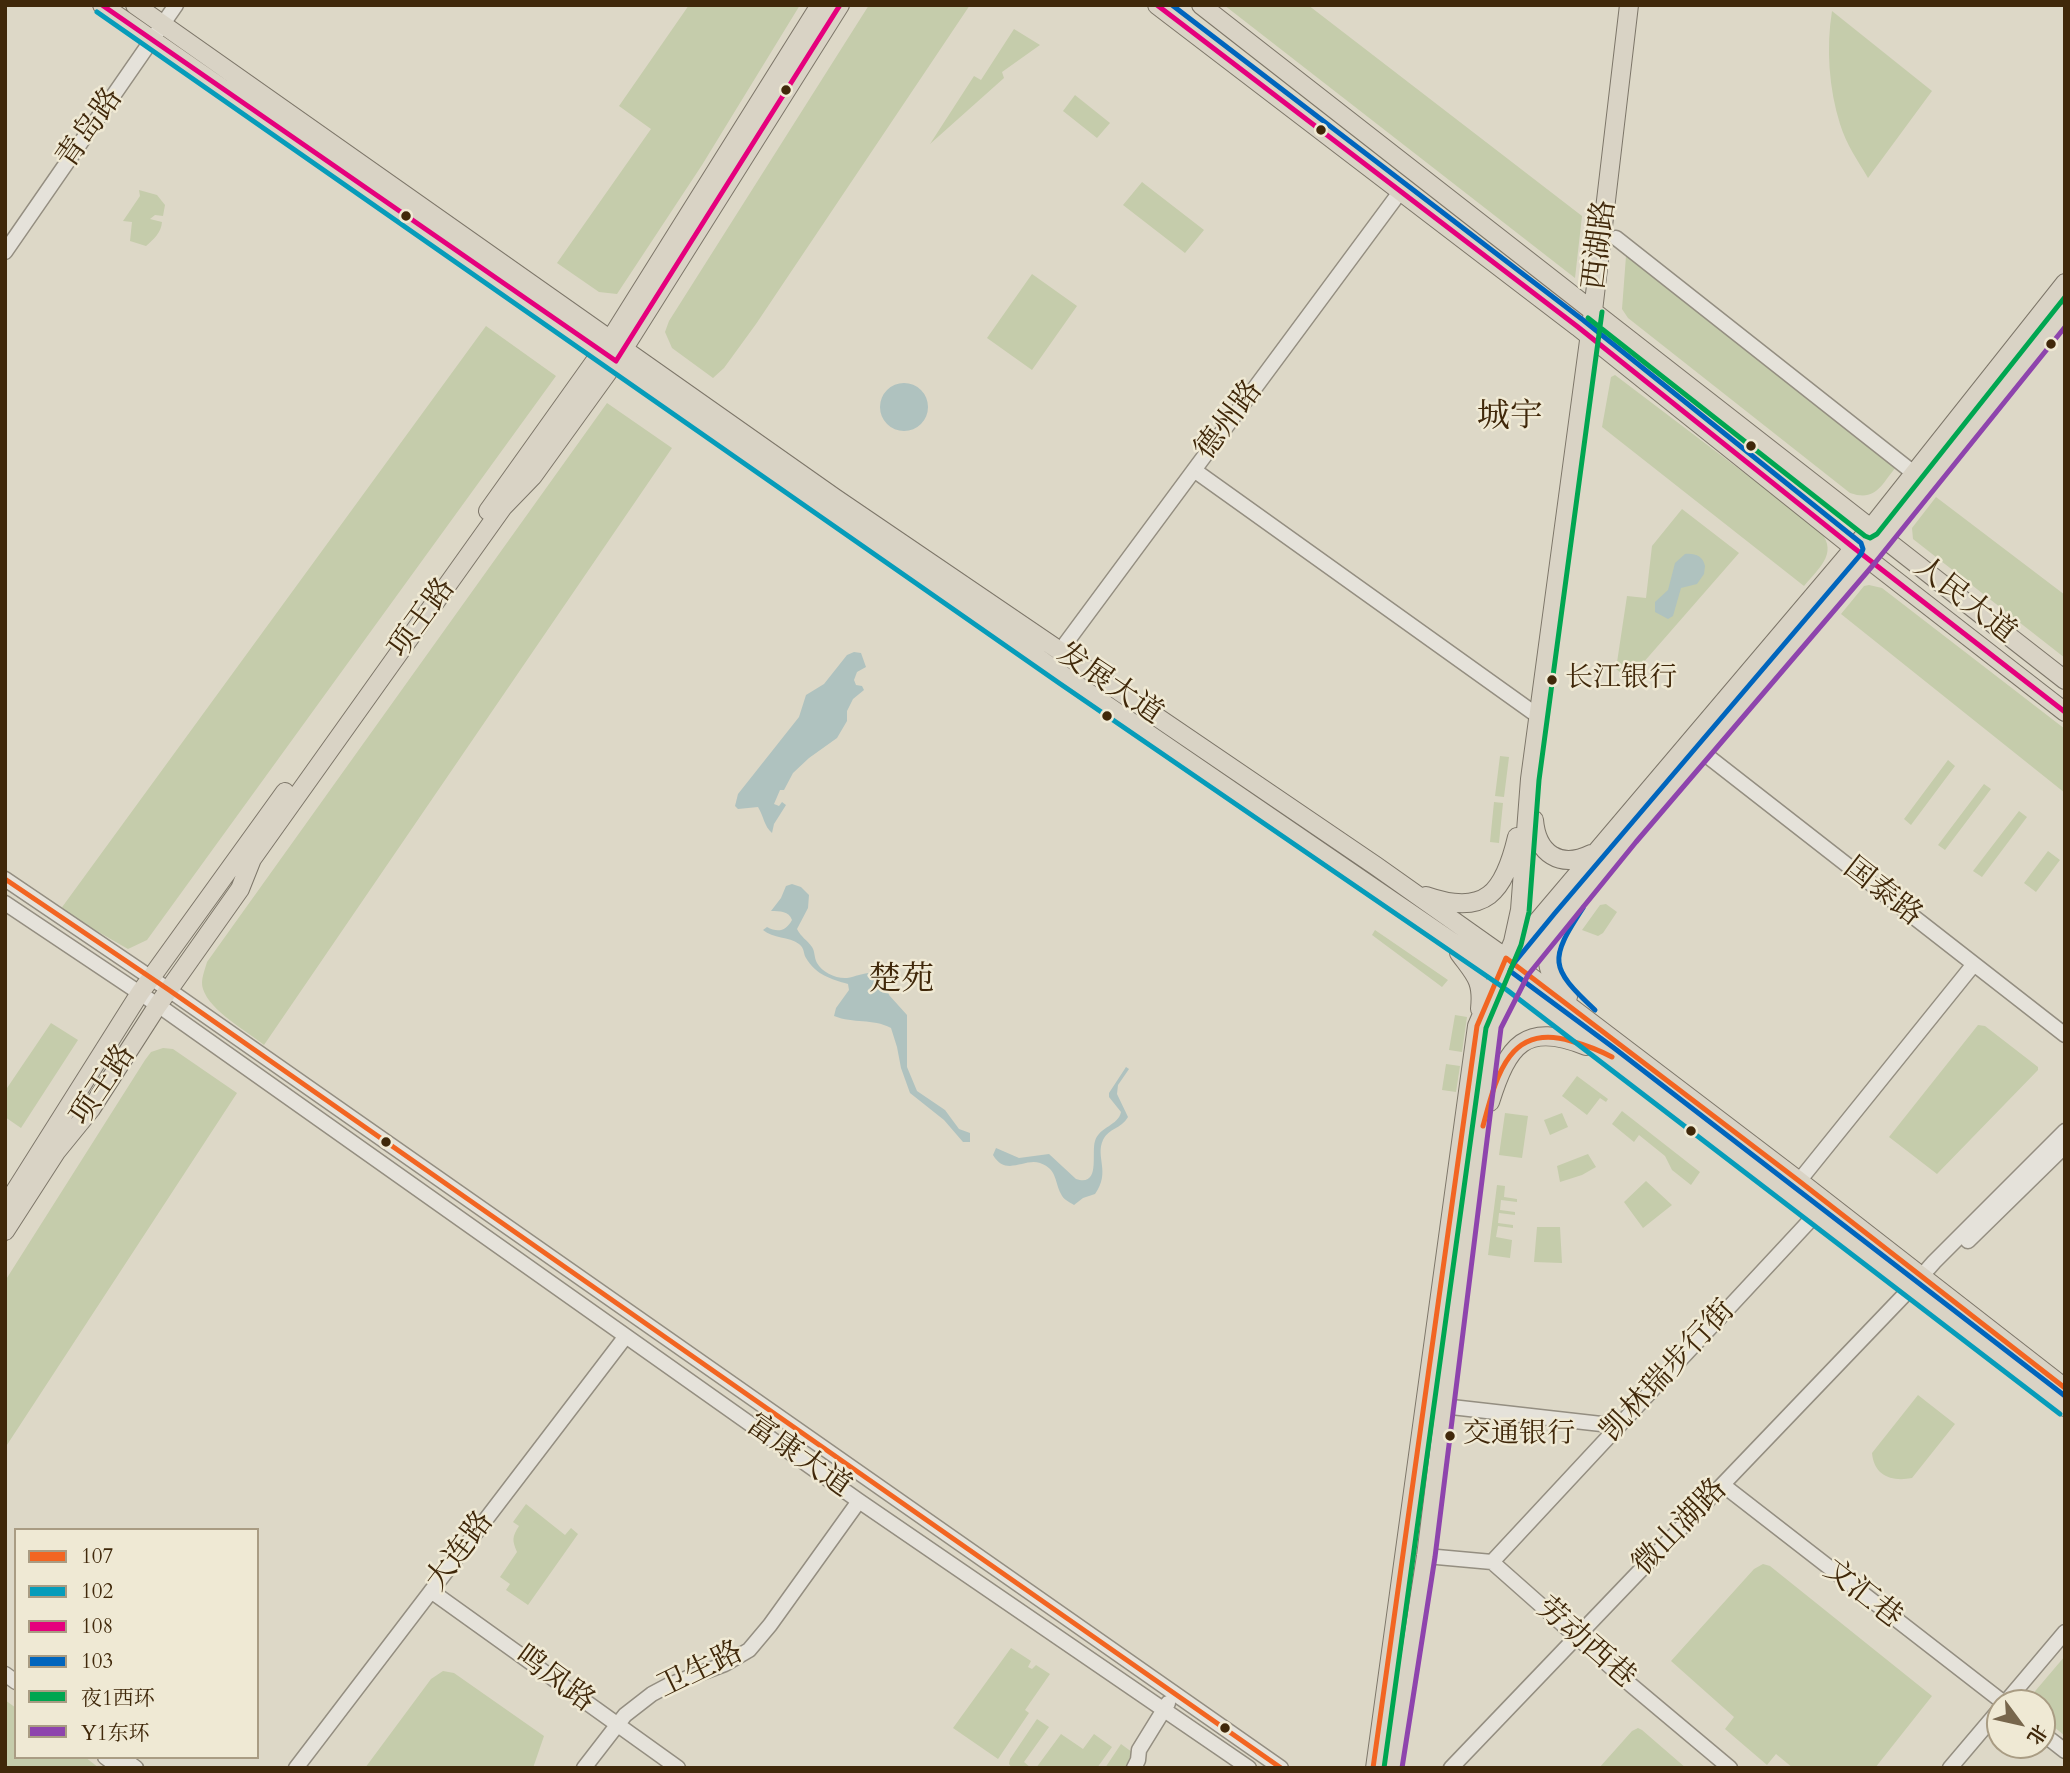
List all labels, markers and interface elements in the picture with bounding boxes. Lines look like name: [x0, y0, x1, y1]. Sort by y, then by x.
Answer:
street label: 青岛路: [50, 82, 132, 176]
unlabelled marker: [779, 83, 793, 97]
unlabelled marker: [1314, 123, 1328, 137]
street label: 西湖路: [1578, 198, 1624, 292]
unlabelled marker: [399, 209, 413, 223]
unlabelled marker: [2044, 337, 2058, 351]
street label: 德州路: [1189, 374, 1271, 468]
district label: 城宇: [1477, 398, 1543, 438]
unlabelled marker: [1744, 439, 1758, 453]
street label: 人民大道: [1906, 550, 2022, 652]
street label: 项王路: [382, 572, 464, 666]
street label: 发展大道: [1049, 637, 1169, 733]
place label: 长江银行: [1565, 663, 1677, 697]
marker: 长江银行: [1545, 673, 1559, 687]
unlabelled marker: [1100, 709, 1114, 723]
street label: 国泰路: [1835, 851, 1929, 935]
district label: 楚苑: [868, 961, 934, 1001]
street label: 项王路: [64, 1039, 144, 1133]
unlabelled marker: [1684, 1124, 1698, 1138]
unlabelled marker: [379, 1135, 393, 1149]
street label: 凯林瑞步行街: [1594, 1294, 1744, 1450]
street label: 富康大道: [739, 1408, 857, 1506]
place label: 交通银行: [1463, 1419, 1575, 1453]
marker: 交通银行: [1443, 1429, 1457, 1443]
street label: 微山湖路: [1626, 1472, 1736, 1584]
street label: 大连路: [420, 1505, 502, 1599]
legend: [14, 1528, 259, 1759]
text: 107: [81, 1542, 113, 1571]
street label: 文汇巷: [1815, 1553, 1909, 1637]
text: 102: [81, 1577, 113, 1606]
street label: 劳动西巷: [1528, 1591, 1642, 1697]
text: 108: [81, 1612, 113, 1641]
street label: 卫生路: [653, 1635, 749, 1707]
street label: 鸣凤路: [507, 1639, 601, 1721]
text: 103: [81, 1647, 113, 1676]
text: 夜1西环: [81, 1684, 155, 1713]
north arrow: [1986, 1689, 2056, 1759]
text: Y1东环: [81, 1719, 149, 1748]
text: 北: [2021, 1719, 2053, 1749]
unlabelled marker: [1218, 1721, 1232, 1735]

